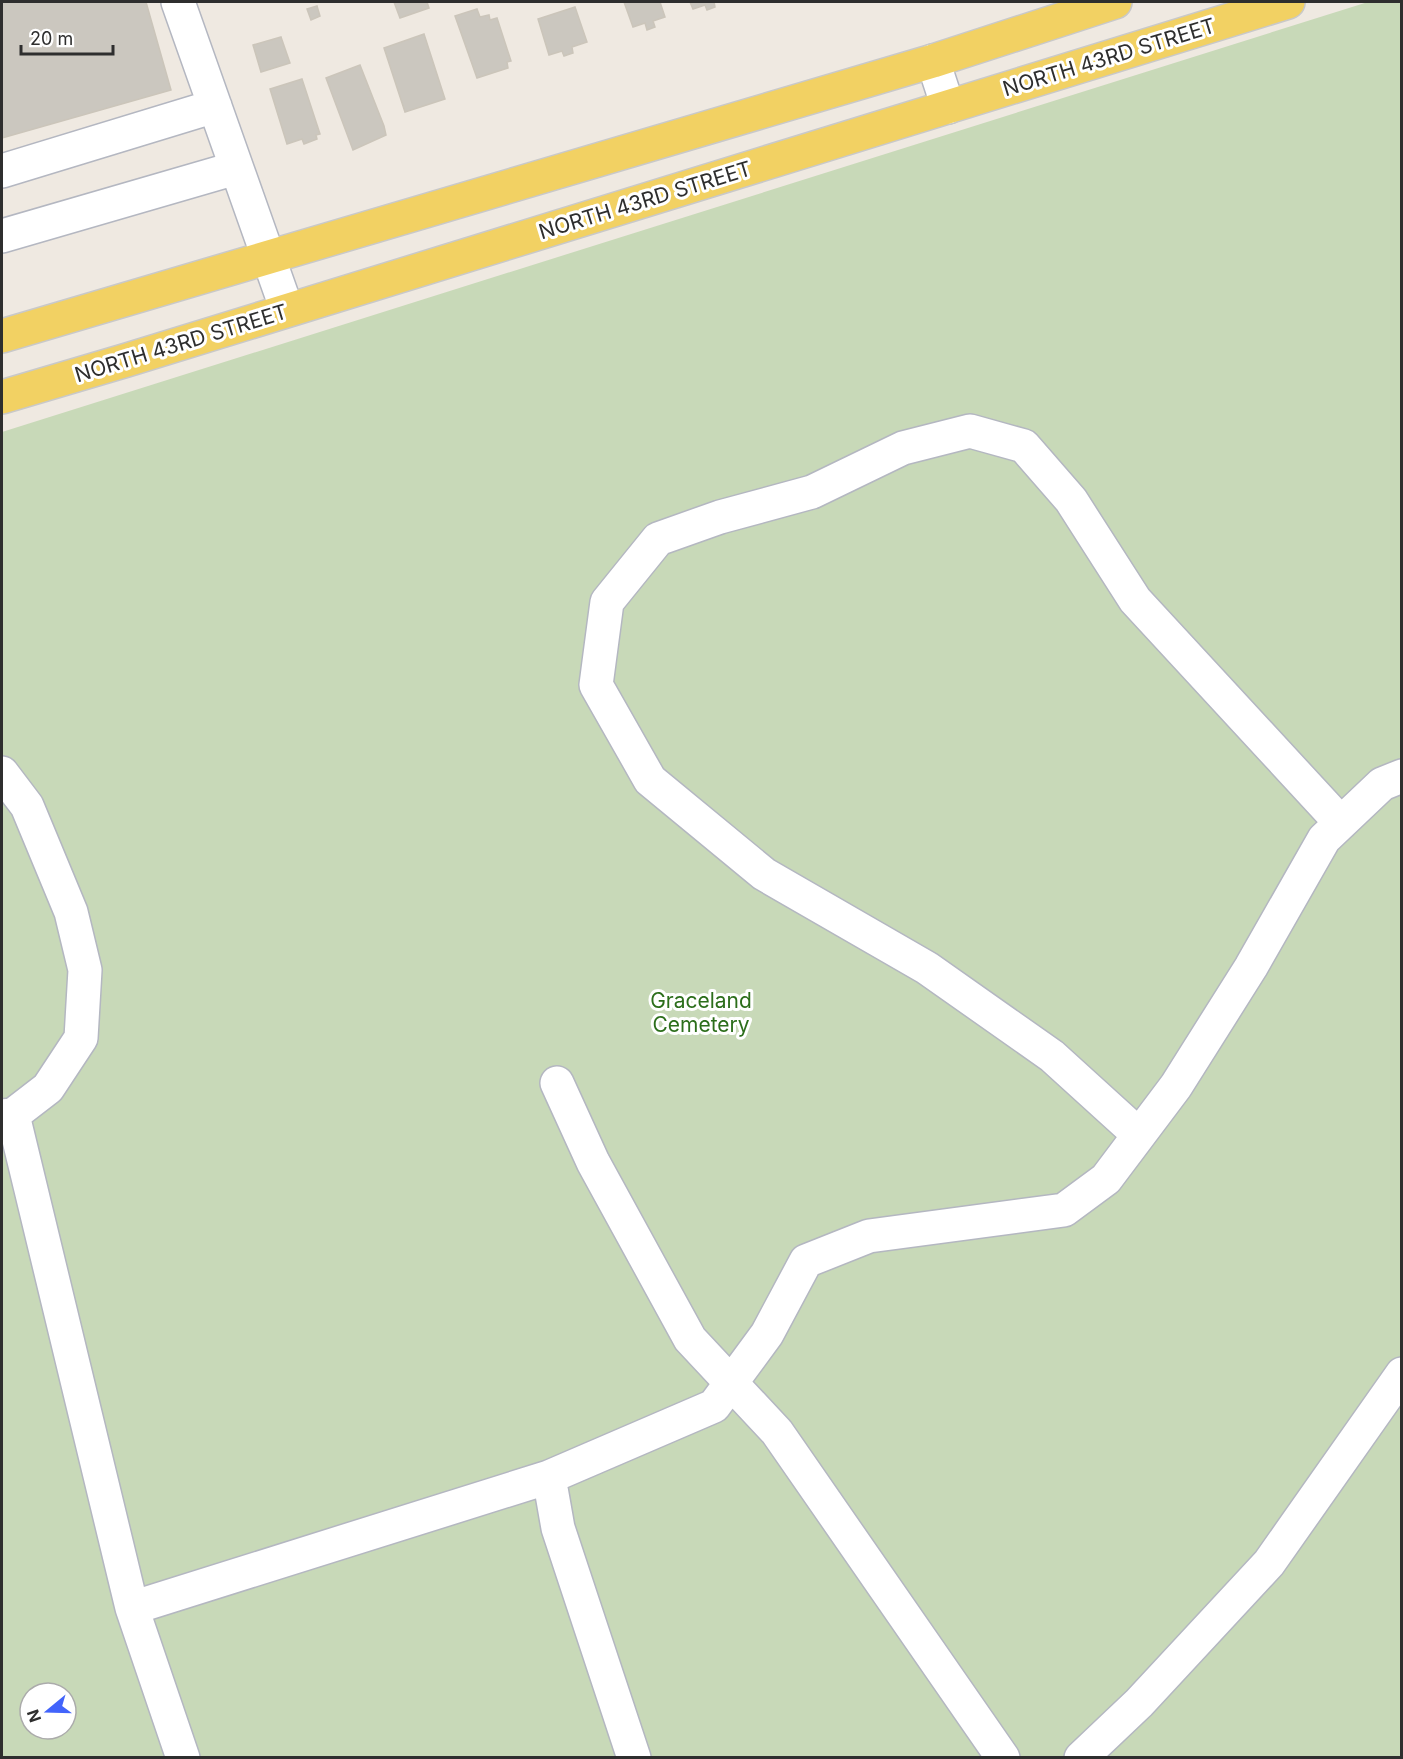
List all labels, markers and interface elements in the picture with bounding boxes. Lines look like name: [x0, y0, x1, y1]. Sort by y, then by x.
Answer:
street label: NORTH 43RD STREET: [1000, 13, 1218, 101]
scale bar: [21, 18, 112, 56]
text: 20 m: [30, 28, 73, 49]
street label: NORTH 43RD STREET: [536, 156, 754, 244]
street label: NORTH 43RD STREET: [72, 299, 290, 387]
park label: Graceland Cemetery: [650, 988, 752, 1037]
north arrow: [18, 1681, 78, 1741]
text: N: [22, 1707, 45, 1725]

